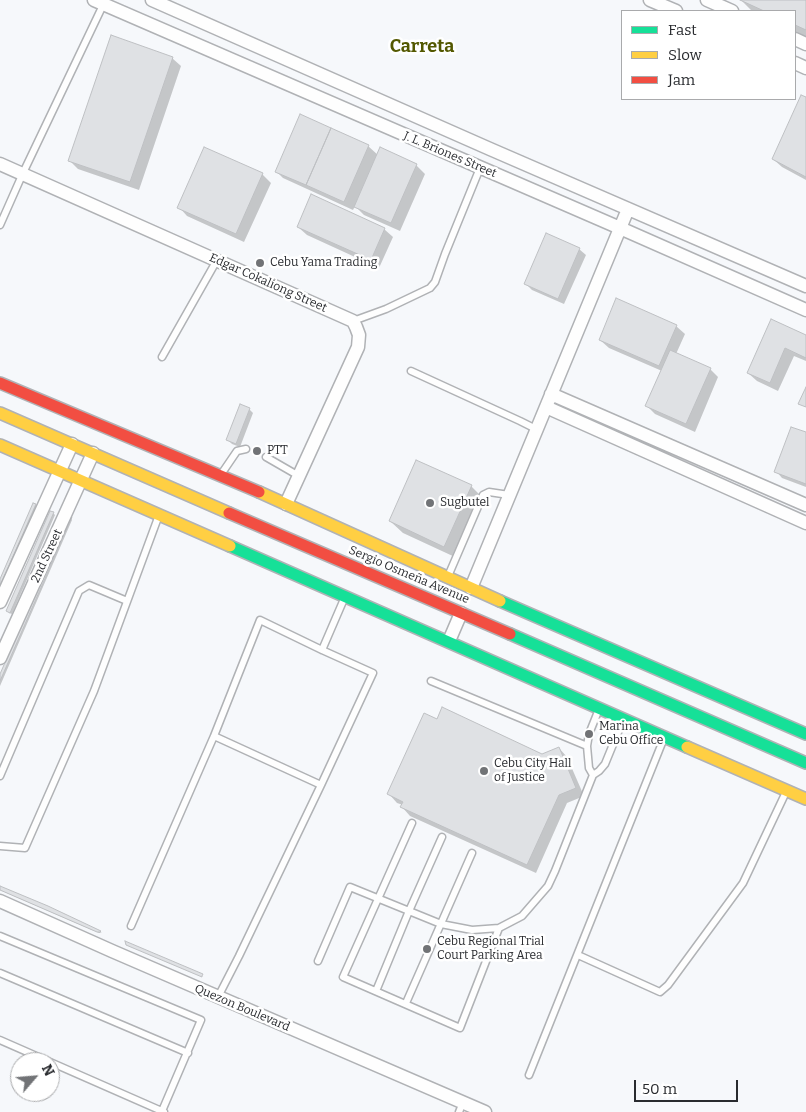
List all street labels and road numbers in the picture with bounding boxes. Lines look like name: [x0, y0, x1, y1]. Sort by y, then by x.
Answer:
street label: J. L. Briones Street: [401, 129, 499, 181]
street label: Edgar Cokaliong Street: [207, 251, 329, 315]
street label: 2nd Street: [28, 527, 66, 585]
street label: Sergio Osmeña Avenue: [347, 543, 471, 607]
street label: Quezon Boulevard: [192, 981, 292, 1035]

